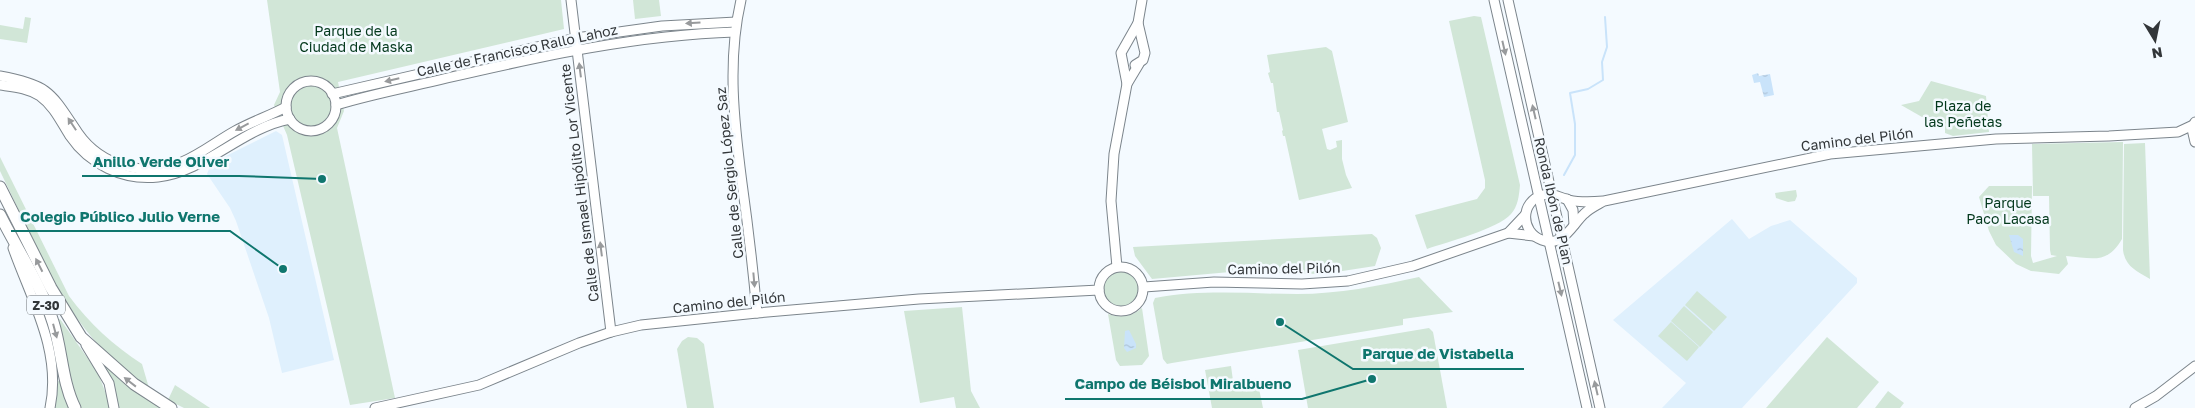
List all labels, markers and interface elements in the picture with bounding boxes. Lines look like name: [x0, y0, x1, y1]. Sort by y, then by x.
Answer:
north arrow: [2130, 15, 2180, 65]
one-way arrow: [684, 19, 700, 27]
street label: Calle de Francisco Rallo Lahoz: [415, 20, 619, 80]
park label: Parque de la Ciudad de Maska: [299, 22, 413, 55]
one-way arrow: [1500, 40, 1508, 55]
text: N: [2151, 44, 2164, 63]
one-way arrow: [576, 62, 584, 78]
street label: Calle de Ismael Hipólito Lor Vicente: [556, 63, 602, 303]
one-way arrow: [384, 76, 399, 84]
street label: Calle de Sergio López Saz: [712, 86, 746, 260]
park label: Plaza de las Peñetas: [1924, 97, 2002, 130]
one-way arrow: [1530, 105, 1538, 120]
one-way arrow: [67, 117, 77, 130]
one-way arrow: [235, 123, 249, 132]
street label: Camino del Pilón: [1800, 124, 1914, 154]
street label: Ronda Ibón de Plan: [1531, 136, 1577, 266]
callout: Anillo Verde Oliver: [82, 146, 239, 176]
text: Anillo Verde Oliver: [93, 152, 229, 170]
park label: Parque Paco Lacasa: [1966, 194, 2050, 227]
callout: Colegio Público Julio Verne: [11, 201, 230, 231]
text: Colegio Público Julio Verne: [20, 207, 220, 225]
one-way arrow: [597, 241, 605, 257]
one-way arrow: [35, 258, 43, 272]
street label: Camino del Pilón: [1227, 259, 1341, 277]
one-way arrow: [750, 272, 758, 288]
one-way arrow: [1556, 281, 1564, 296]
street label: Camino del Pilón: [672, 288, 786, 316]
road number: Z-30: [27, 296, 65, 314]
one-way arrow: [52, 323, 60, 338]
callout: Parque de Vistabella: [1353, 339, 1524, 369]
text: Parque de Vistabella: [1362, 344, 1514, 362]
callout: Campo de Béisbol Miralbueno: [1065, 369, 1302, 399]
text: Campo de Béisbol Miralbueno: [1074, 374, 1292, 392]
one-way arrow: [124, 376, 137, 387]
one-way arrow: [1592, 380, 1600, 395]

